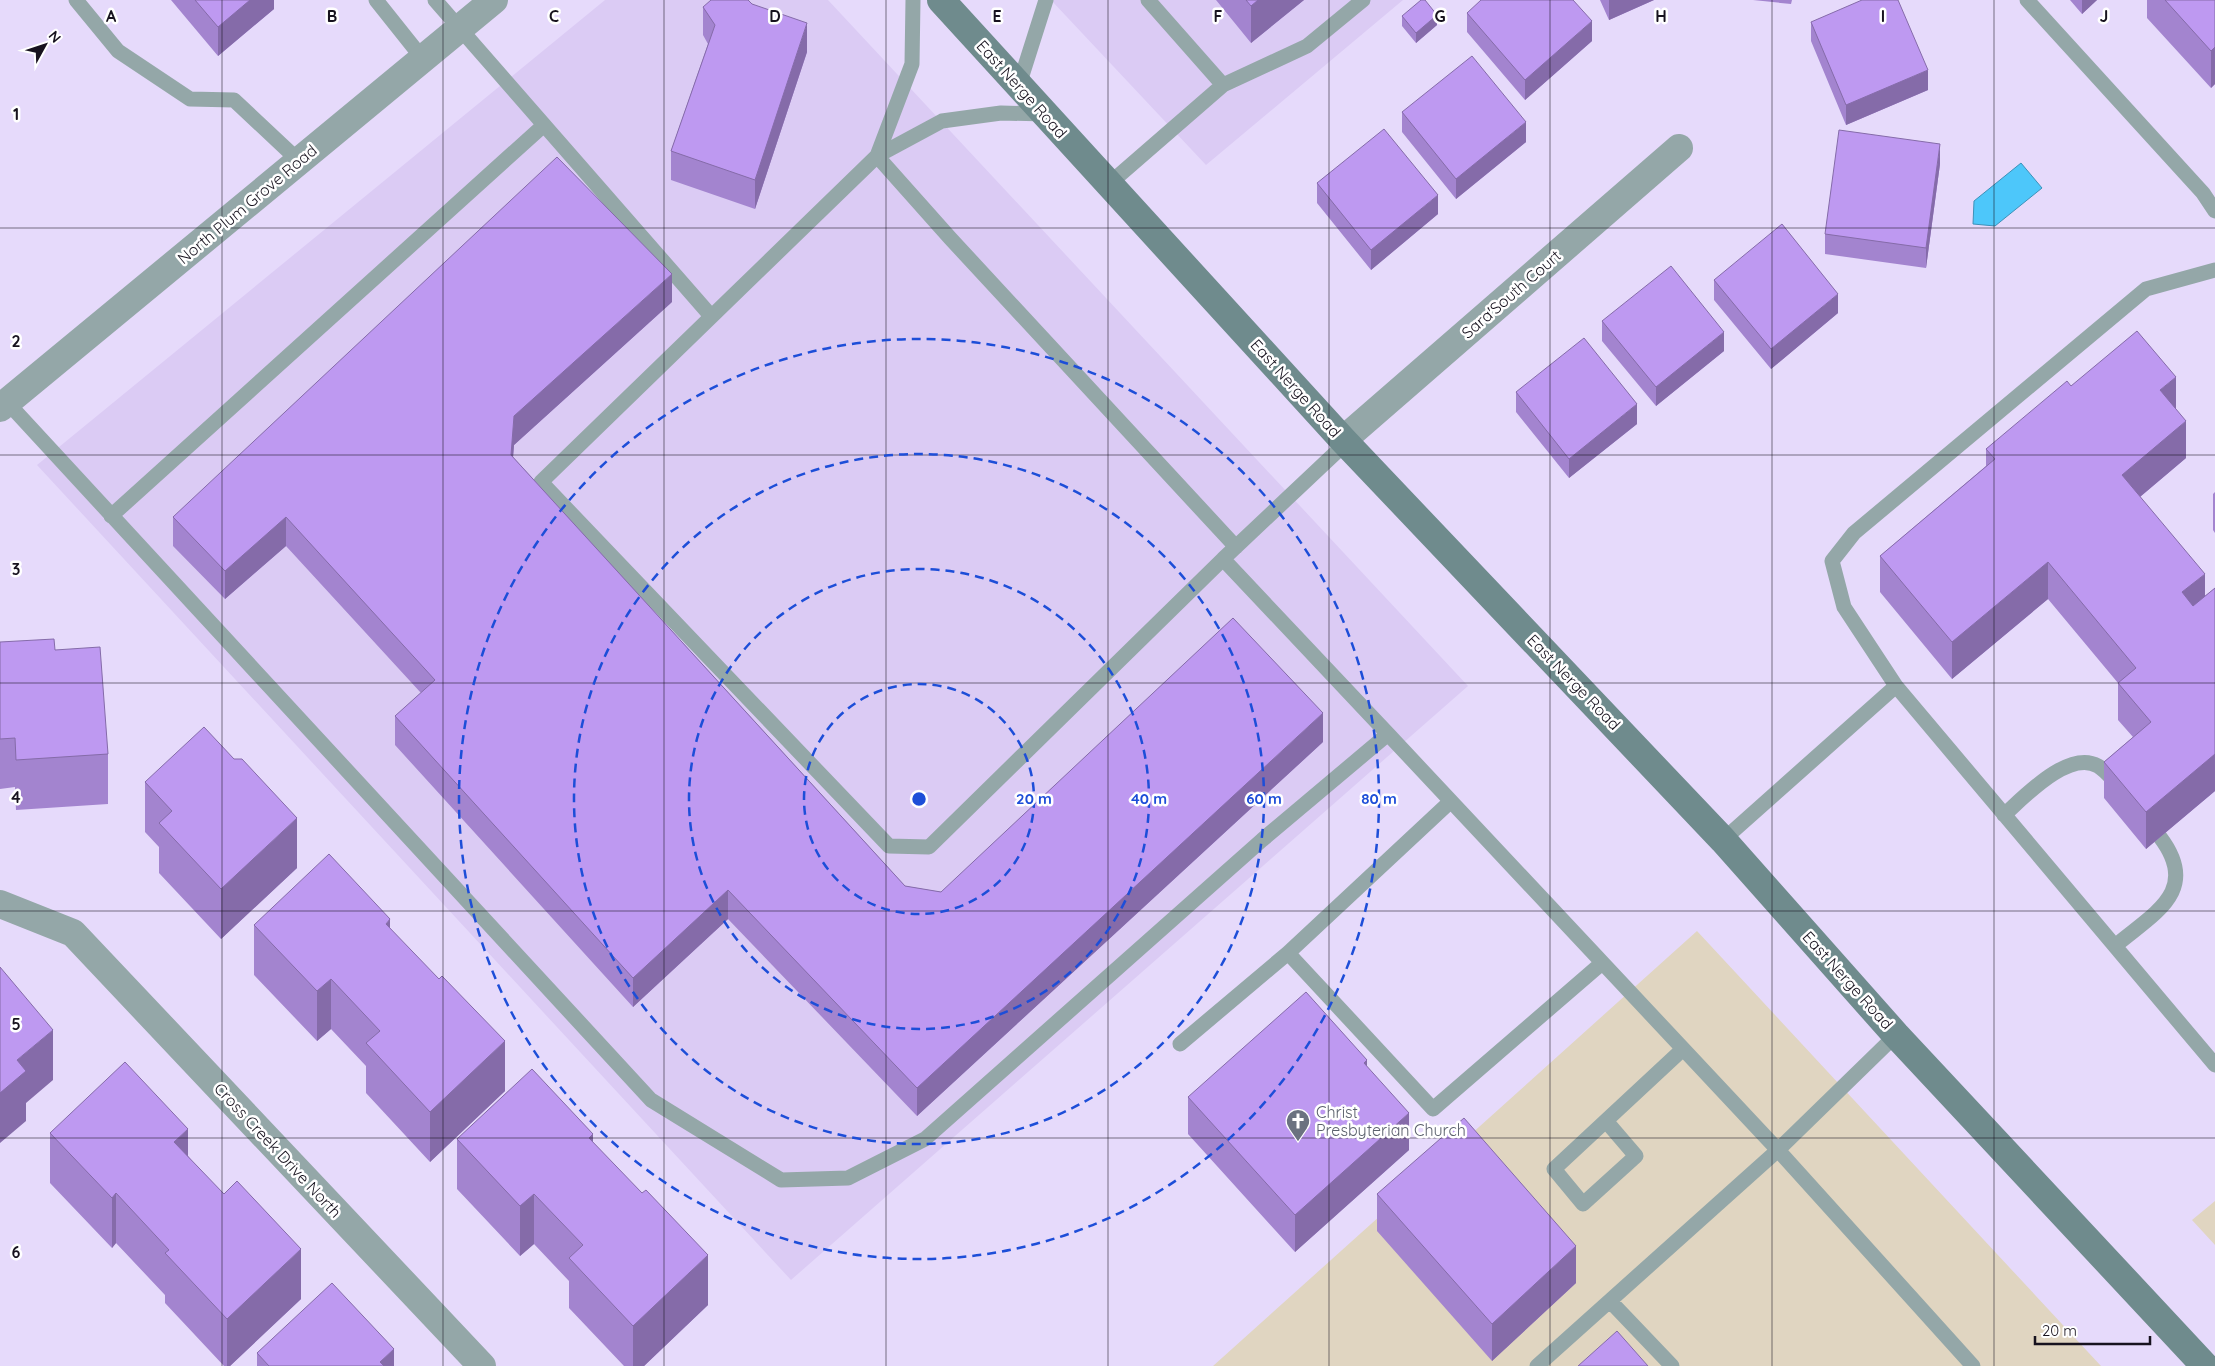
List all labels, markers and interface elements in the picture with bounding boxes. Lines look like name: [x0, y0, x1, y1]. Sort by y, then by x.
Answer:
text: A: [106, 6, 117, 26]
text: B: [327, 6, 337, 26]
text: C: [549, 6, 559, 26]
text: D: [769, 6, 781, 26]
text: E: [992, 6, 1002, 26]
text: F: [1214, 6, 1223, 26]
text: G: [1434, 6, 1446, 26]
text: H: [1655, 6, 1667, 26]
text: I: [1881, 6, 1885, 26]
text: J: [2100, 6, 2108, 26]
north arrow: [20, 20, 70, 70]
text: N: [45, 27, 65, 46]
street label: East Nerge Road: [973, 36, 1071, 142]
text: 1: [13, 104, 19, 124]
street label: North Plum Grove Road: [173, 140, 321, 268]
street label: Sara'South Court: [1457, 245, 1565, 343]
text: 2: [11, 331, 21, 351]
street label: East Nerge Road: [1247, 335, 1345, 441]
text: 3: [12, 559, 20, 579]
street label: East Nerge Road: [1523, 630, 1625, 734]
text: 4: [11, 787, 21, 807]
text: 20 m: [1016, 789, 1052, 808]
text: 40 m: [1131, 789, 1167, 808]
text: 60 m: [1246, 789, 1282, 808]
text: 80 m: [1361, 789, 1397, 808]
centre of rings: [910, 790, 928, 808]
street label: East Nerge Road: [1799, 927, 1897, 1033]
text: 5: [11, 1014, 21, 1034]
street label: Cross Creek Drive North: [210, 1078, 346, 1222]
place label: Christ Presbyterian Church: [1316, 1102, 1466, 1140]
church icon: Christ Presbyterian Church: [1285, 1108, 1311, 1142]
text: 6: [12, 1242, 21, 1262]
scale bar: [2035, 1314, 2150, 1346]
text: 20 m: [2042, 1321, 2077, 1340]

